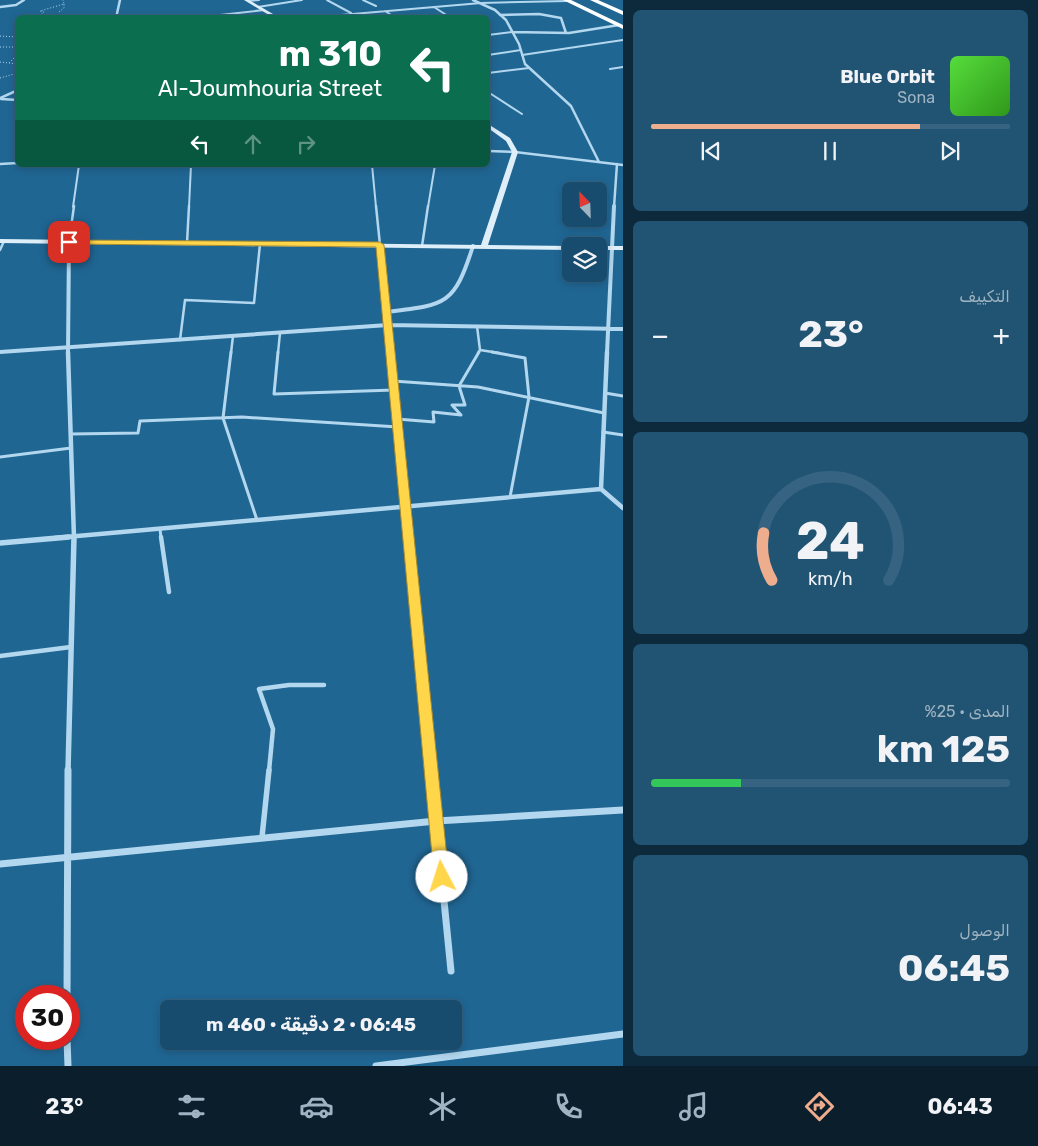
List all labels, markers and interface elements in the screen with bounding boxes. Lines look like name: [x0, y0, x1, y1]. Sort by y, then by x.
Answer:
text: 310 m: [279, 33, 382, 75]
icon: left: [400, 35, 465, 100]
text: Blue Orbit: [840, 65, 935, 88]
text: Al-Joumhouria Street: [158, 75, 382, 102]
text: Sona: [897, 88, 935, 107]
icon: left: [186, 130, 214, 158]
icon: ahead: [239, 130, 267, 158]
icon: right: [292, 130, 320, 158]
icon: previous: [697, 137, 725, 165]
icon: pause: [816, 137, 844, 165]
icon: next: [936, 137, 964, 165]
north arrow: [562, 182, 608, 228]
map controls: [562, 182, 607, 282]
pin: [48, 221, 90, 263]
icon: arrive: [55, 228, 83, 256]
button: layers: [562, 237, 607, 282]
text: التكييف: [959, 287, 1010, 306]
text: 23°: [798, 311, 864, 357]
text: −: [651, 319, 669, 352]
text: +: [993, 319, 1010, 352]
text: 24: [796, 510, 865, 572]
text: km/h: [808, 568, 853, 589]
text: المدى · 25%: [924, 702, 1010, 721]
text: 125 km: [877, 726, 1010, 772]
position arrow: [415, 850, 467, 902]
text: الوصول: [960, 921, 1010, 940]
text: 06:45: [898, 945, 1010, 991]
speed limit sign: 30: [15, 985, 80, 1050]
text: 06:45 · 2 دقيقة · 460 m: [206, 1013, 416, 1036]
icon: filters: [174, 1089, 209, 1124]
icon: car: [299, 1089, 334, 1124]
icon: climate: [425, 1089, 460, 1124]
icon: phone: [551, 1089, 586, 1124]
icon: music: [676, 1089, 711, 1124]
icon: directions: [802, 1089, 837, 1124]
text: 23°: [45, 1093, 83, 1120]
text: 06:43: [927, 1093, 993, 1120]

